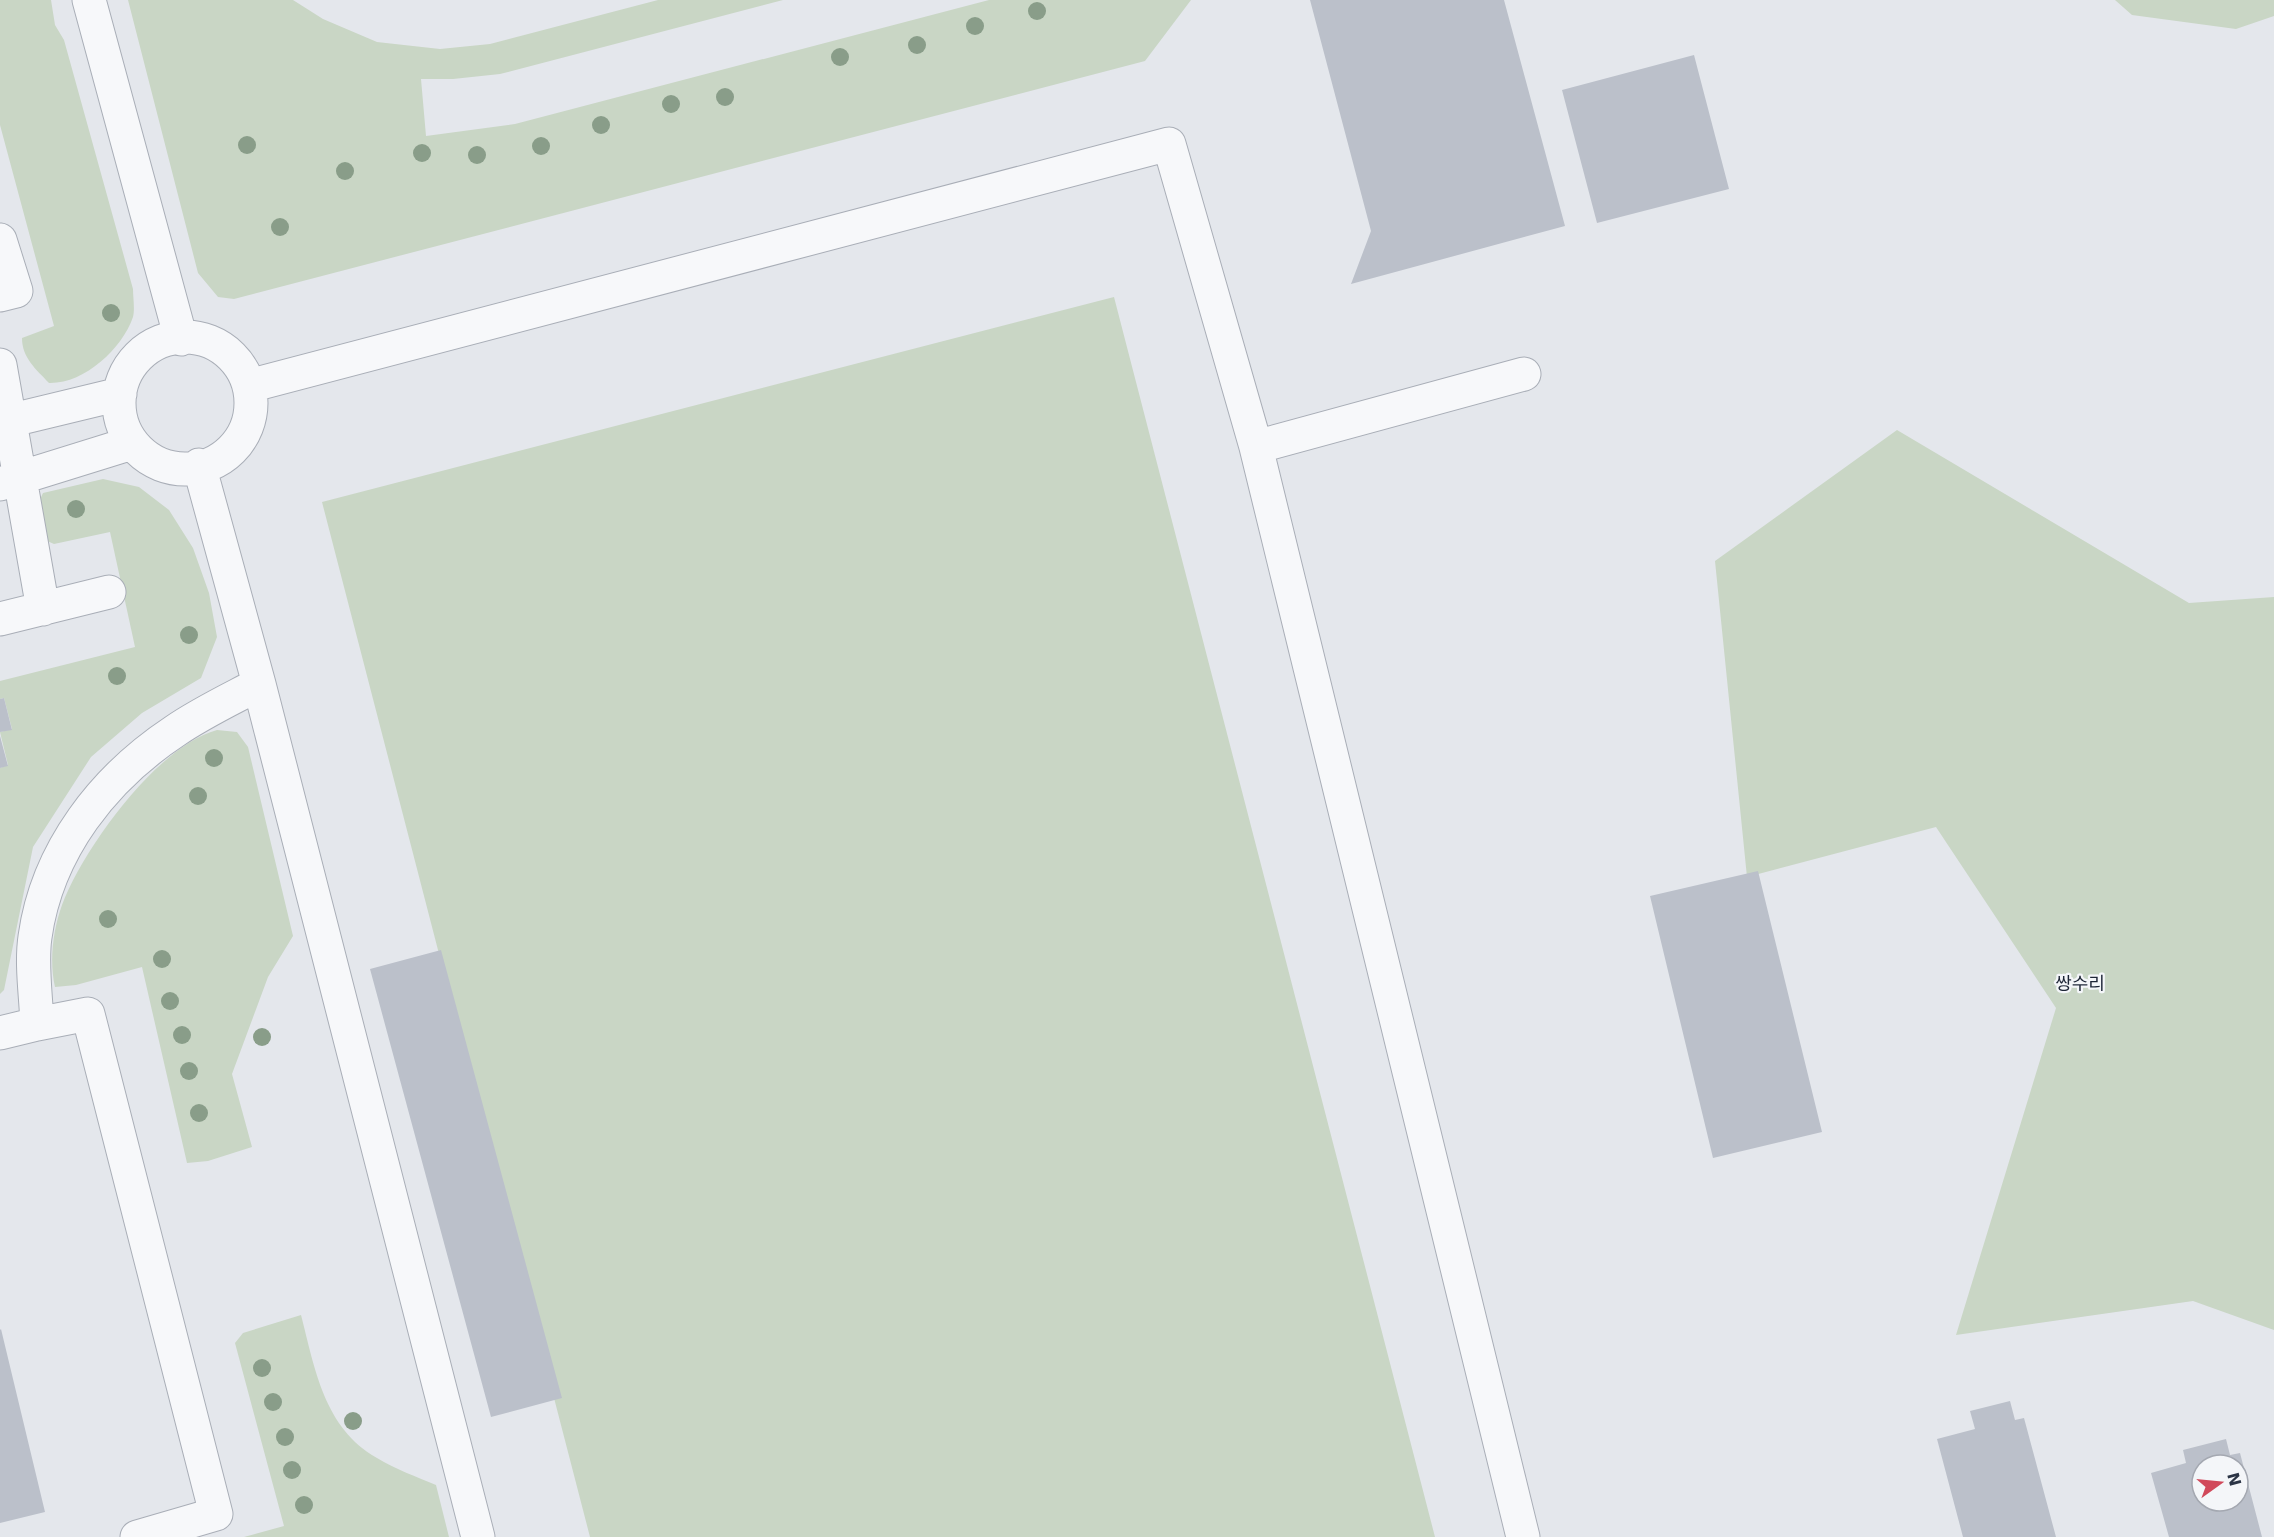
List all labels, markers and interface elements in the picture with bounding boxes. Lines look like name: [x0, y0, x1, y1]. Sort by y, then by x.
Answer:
district label: 쌍수리: [2055, 973, 2105, 994]
north arrow: [2190, 1453, 2250, 1513]
text: N: [2223, 1470, 2245, 1488]

